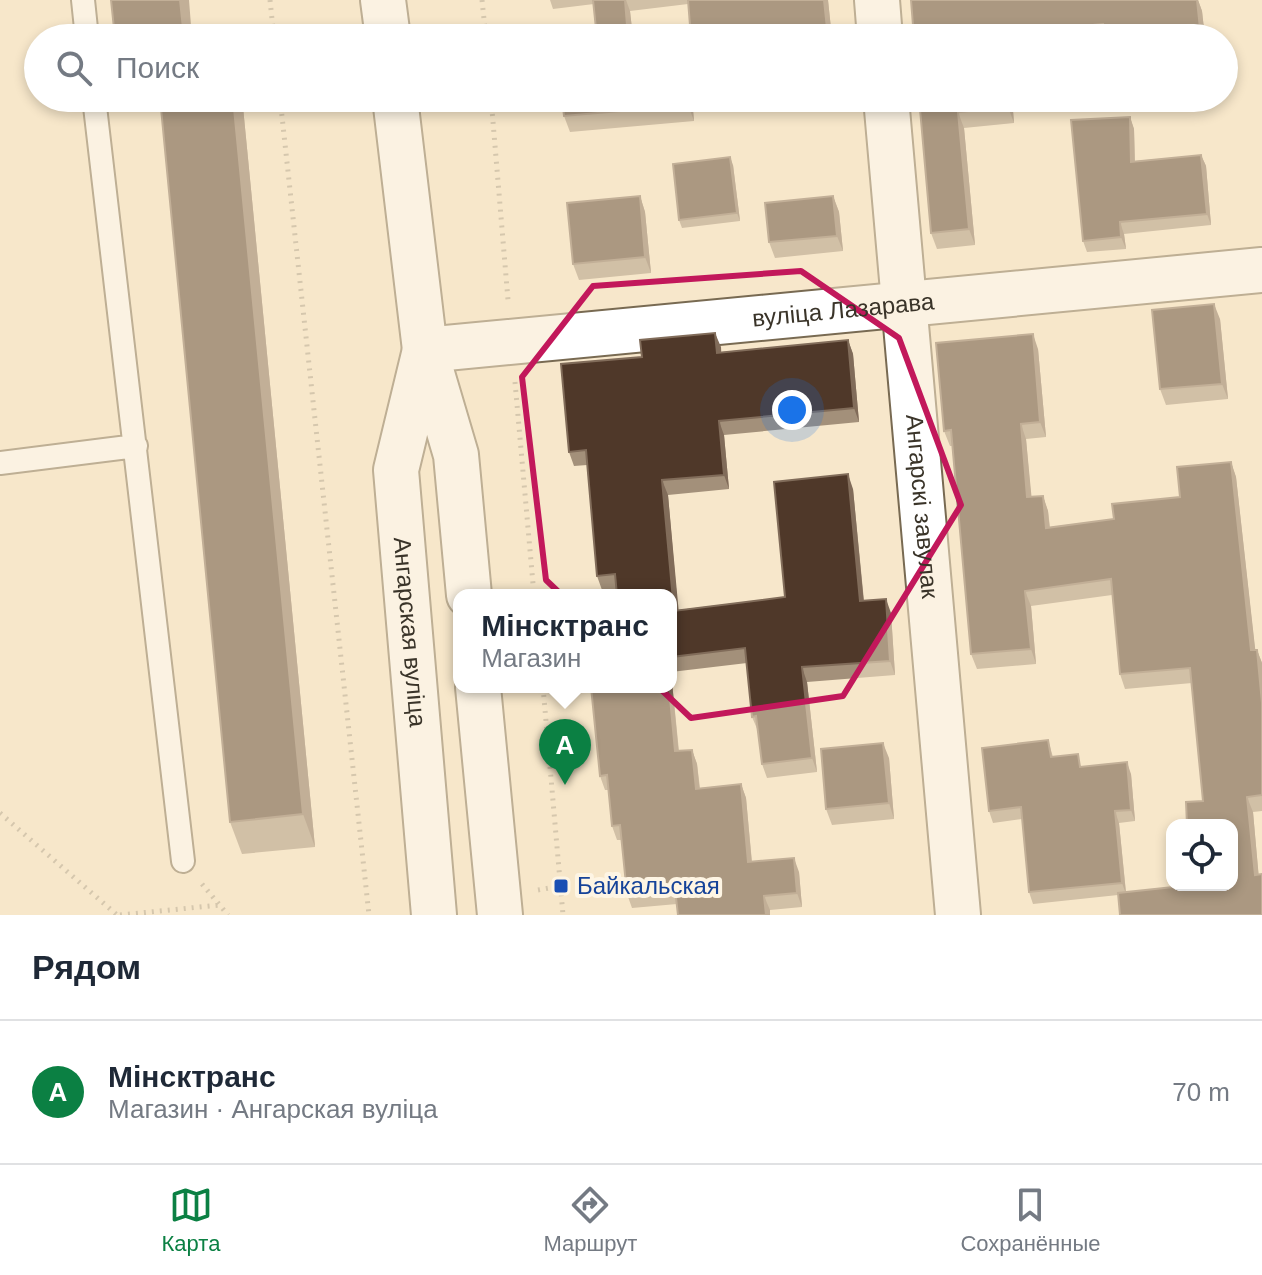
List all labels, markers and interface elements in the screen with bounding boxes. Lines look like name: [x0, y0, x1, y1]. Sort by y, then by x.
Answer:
search box: [24, 24, 1238, 112]
icon: search: [52, 46, 96, 90]
text: Поиск: [116, 51, 199, 84]
street label: вуліца Лазарава: [751, 287, 936, 332]
your location: [772, 390, 812, 430]
street label: Ангарскі завулак: [901, 413, 944, 600]
street label: Ангарская вуліца: [389, 536, 432, 729]
popup: [453, 589, 677, 693]
text: Мінсктранс: [481, 609, 649, 642]
text: Магазин: [481, 643, 581, 673]
pin: A: [539, 719, 591, 785]
map controls: [1166, 819, 1238, 891]
button: locate: [1166, 819, 1238, 891]
place label: Байкальская: [577, 872, 720, 899]
marker: Байкальская: [552, 877, 570, 895]
text: Рядом: [32, 948, 141, 986]
text: Мінсктранс: [108, 1060, 276, 1093]
text: A: [49, 1077, 67, 1107]
text: 70 m: [1172, 1077, 1230, 1107]
text: Магазин · Ангарская вуліца: [108, 1094, 438, 1124]
tab: Карта: [162, 1183, 220, 1257]
tab: Маршрут: [544, 1183, 637, 1257]
tab: Сохранённые: [960, 1183, 1100, 1257]

